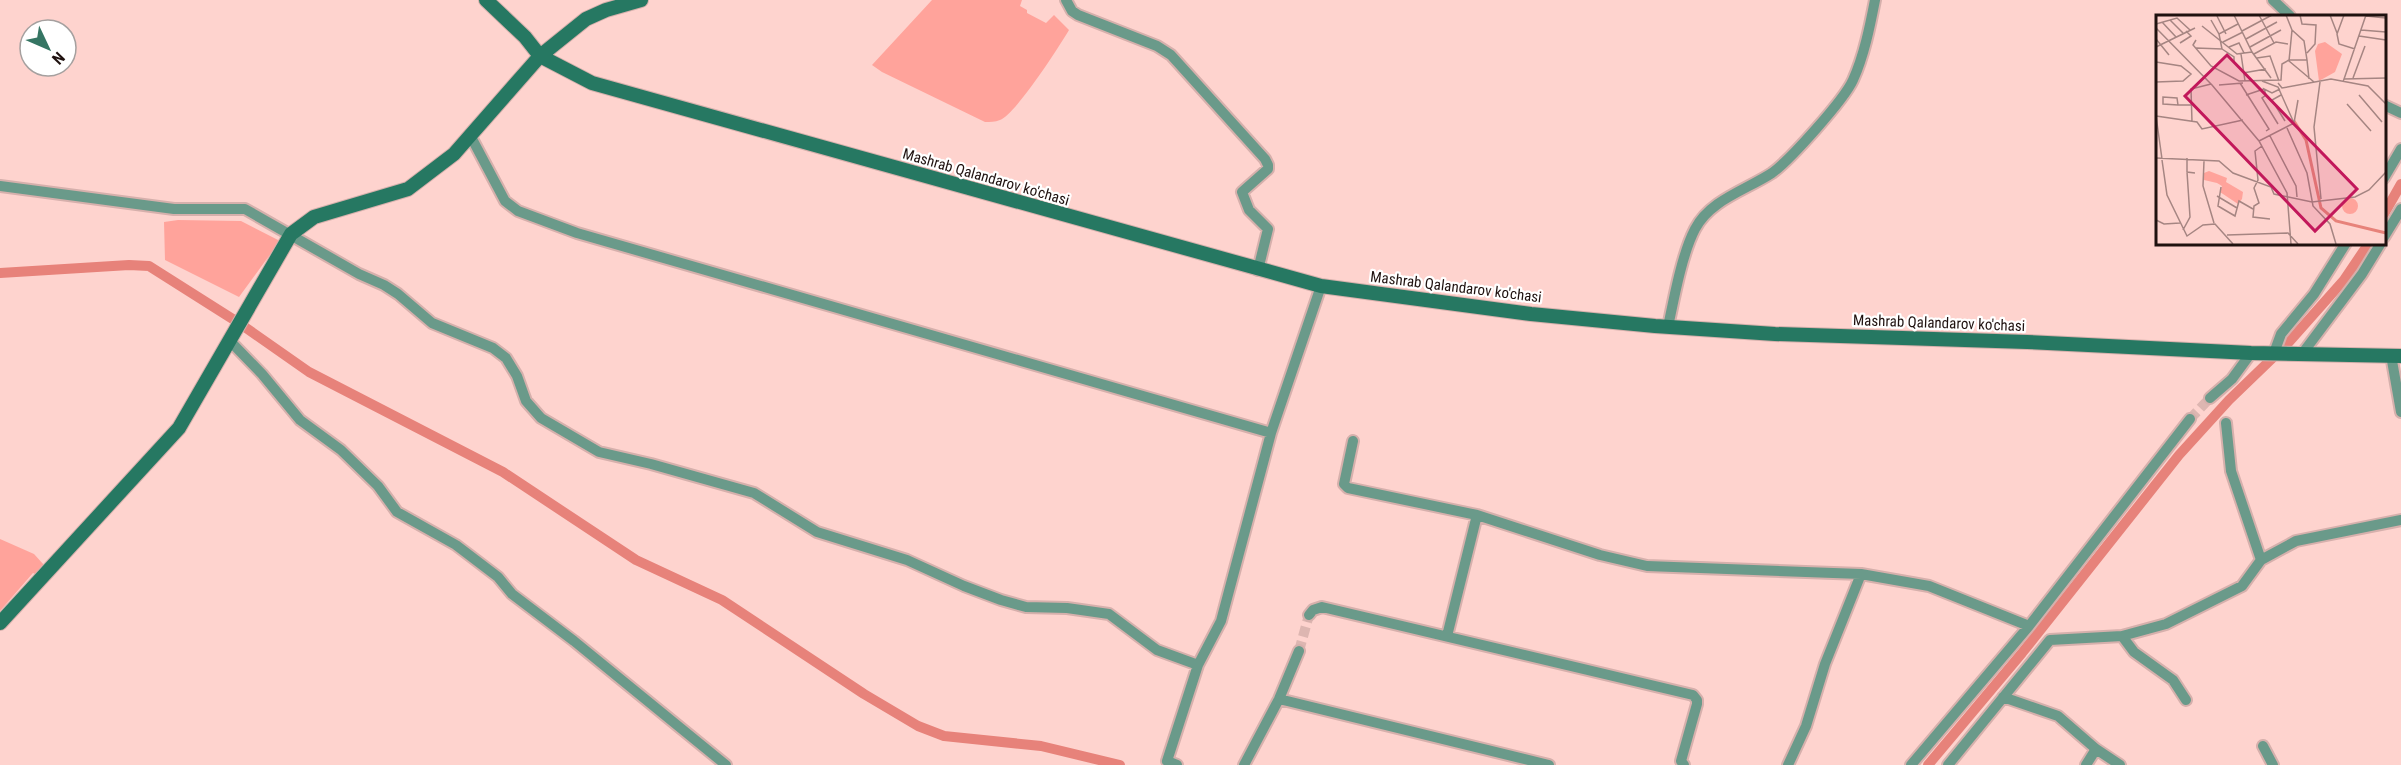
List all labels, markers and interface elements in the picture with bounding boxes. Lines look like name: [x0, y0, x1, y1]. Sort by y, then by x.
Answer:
inset map: [2156, 15, 2386, 244]
north arrow: [18, 18, 78, 78]
text: N: [48, 48, 69, 68]
street label: Mashrab Qalandarov ko'chasi: [901, 145, 1071, 209]
street label: Mashrab Qalandarov ko'chasi: [1369, 268, 1543, 306]
street label: Mashrab Qalandarov ko'chasi: [1853, 311, 2025, 335]

